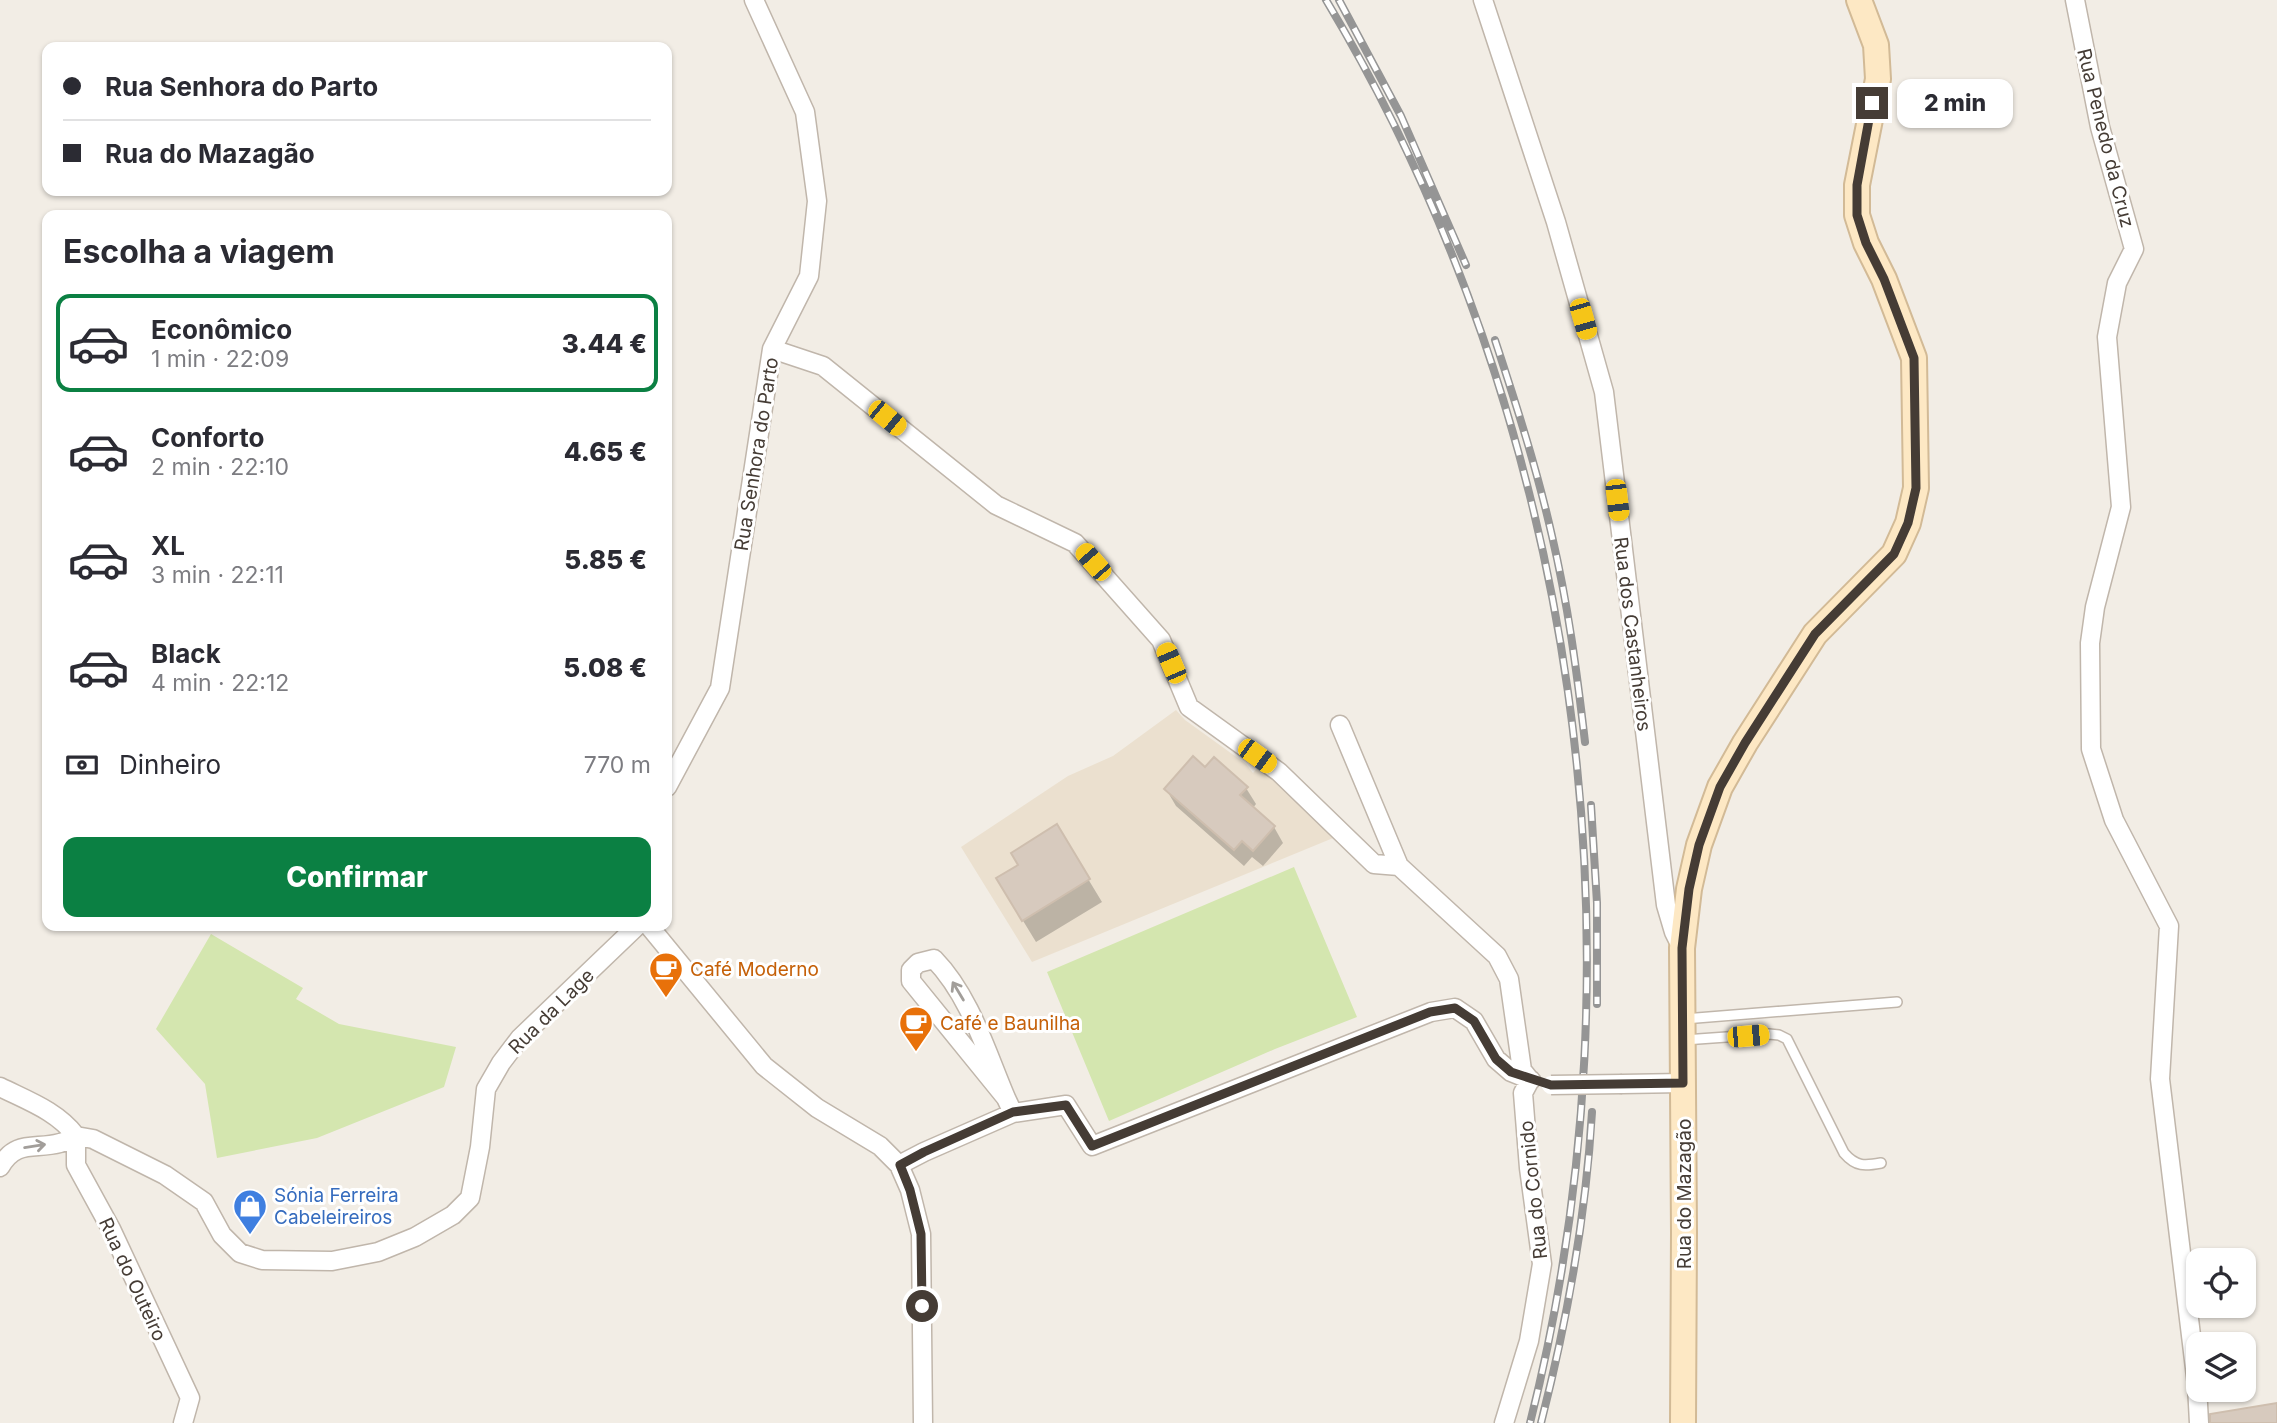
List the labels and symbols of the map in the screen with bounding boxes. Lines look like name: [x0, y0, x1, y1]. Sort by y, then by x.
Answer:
street label: Rua Penedo da Cruz: [2072, 46, 2139, 230]
callout: 2 min: [1896, 78, 2012, 128]
route end: [1856, 87, 1888, 119]
car: [1568, 296, 1599, 342]
street label: Rua Senhora do Parto: [730, 356, 783, 553]
car: [865, 397, 910, 439]
car: [1605, 478, 1630, 522]
street label: Rua dos Castanheiros: [1609, 535, 1656, 733]
car: [1072, 539, 1115, 585]
car: [1154, 640, 1189, 686]
car: [1234, 735, 1281, 777]
cafe icon: Café Moderno: [647, 950, 685, 999]
place label: Café Moderno: [690, 958, 819, 981]
street label: Rua da Lage: [504, 964, 599, 1059]
one-way arrow: [951, 982, 965, 1002]
cafe icon: Café e Baunilha: [897, 1004, 935, 1053]
place label: Café e Baunilha: [940, 1012, 1081, 1035]
car: [1727, 1024, 1770, 1048]
street label: Rua do Cornido: [1515, 1119, 1552, 1260]
street label: Rua do Mazagão: [1673, 1119, 1696, 1269]
one-way arrow: [23, 1139, 46, 1152]
place label: Sónia Ferreira Cabeleireiros: [274, 1184, 399, 1229]
shop icon: Sónia Ferreira Cabeleireiros: [231, 1187, 269, 1236]
street label: Rua do Outeiro: [94, 1214, 171, 1345]
route start: [906, 1290, 938, 1322]

